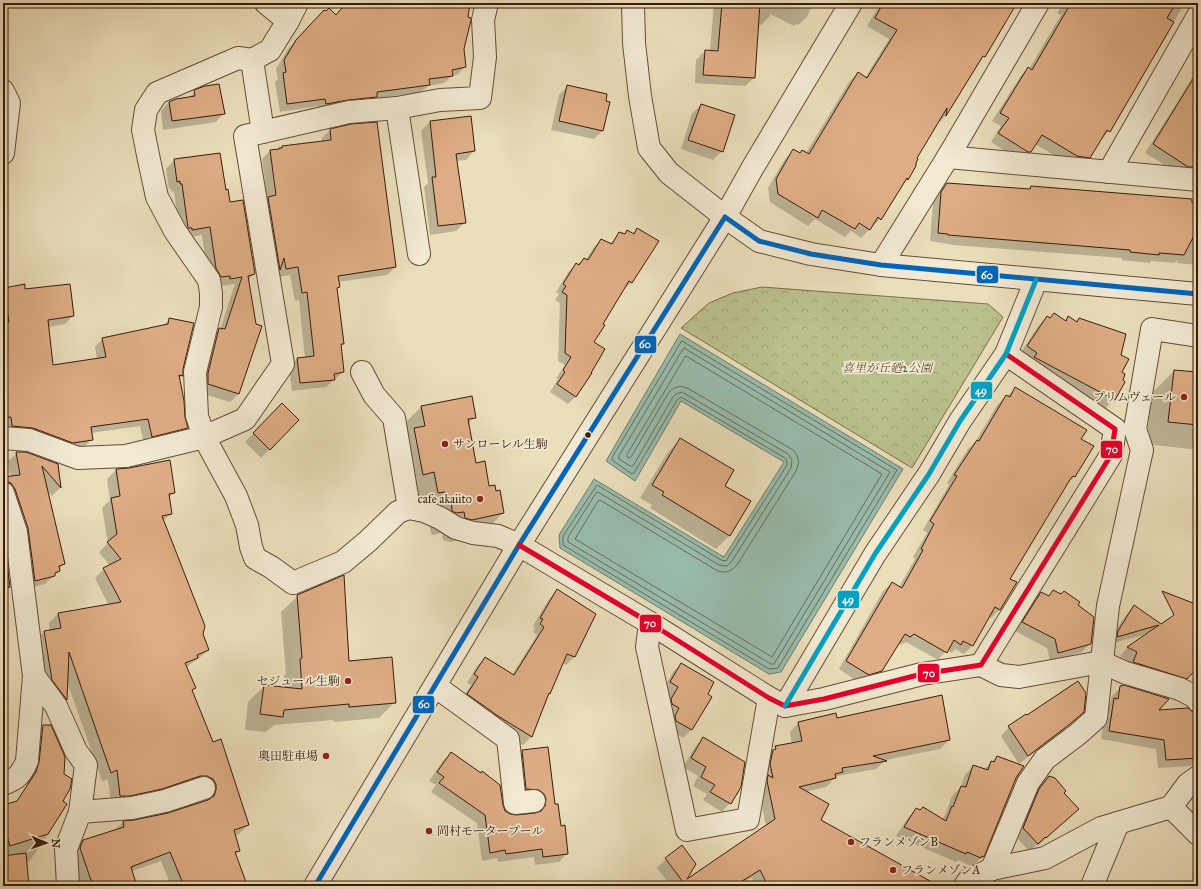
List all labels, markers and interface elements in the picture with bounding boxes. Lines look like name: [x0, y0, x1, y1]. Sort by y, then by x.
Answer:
line badge: 60: [976, 265, 999, 284]
text: 60: [981, 269, 994, 282]
line badge: 60: [634, 335, 657, 354]
text: 60: [639, 338, 652, 351]
park label: 喜里が丘廼2公園: [842, 361, 934, 375]
line badge: 49: [970, 381, 993, 400]
text: 49: [975, 384, 987, 398]
place label: プリムヴェール: [1093, 390, 1176, 404]
marker: プリムヴェール: [1179, 392, 1189, 402]
unlabelled marker: [583, 430, 593, 440]
place label: サンローレル生駒: [453, 437, 548, 451]
marker: サンローレル生駒: [440, 439, 450, 449]
line badge: 70: [1100, 440, 1123, 459]
text: 70: [1106, 443, 1119, 456]
place label: cafe akaiito: [418, 492, 472, 506]
marker: cafe akaiito: [475, 494, 485, 504]
line badge: 49: [837, 590, 860, 609]
text: 49: [842, 593, 854, 607]
line badge: 70: [639, 614, 662, 633]
text: 70: [644, 617, 657, 630]
line badge: 70: [917, 663, 940, 683]
text: 70: [923, 667, 936, 680]
place label: セジュール生駒: [256, 674, 340, 688]
marker: セジュール生駒: [343, 676, 353, 686]
line badge: 60: [412, 695, 435, 714]
text: 60: [418, 698, 431, 711]
place label: 奥田駐車場: [258, 749, 318, 763]
marker: 奥田駐車場: [321, 751, 331, 761]
north arrow: [26, 823, 66, 863]
place label: 岡村モータープール: [437, 824, 543, 838]
marker: 岡村モータープール: [424, 826, 434, 836]
place label: フランメゾンB: [859, 835, 938, 849]
marker: フランメゾンB: [846, 837, 856, 847]
text: N: [49, 838, 62, 849]
place label: フランメゾンA: [901, 863, 980, 877]
marker: フランメゾンA: [888, 865, 898, 875]

